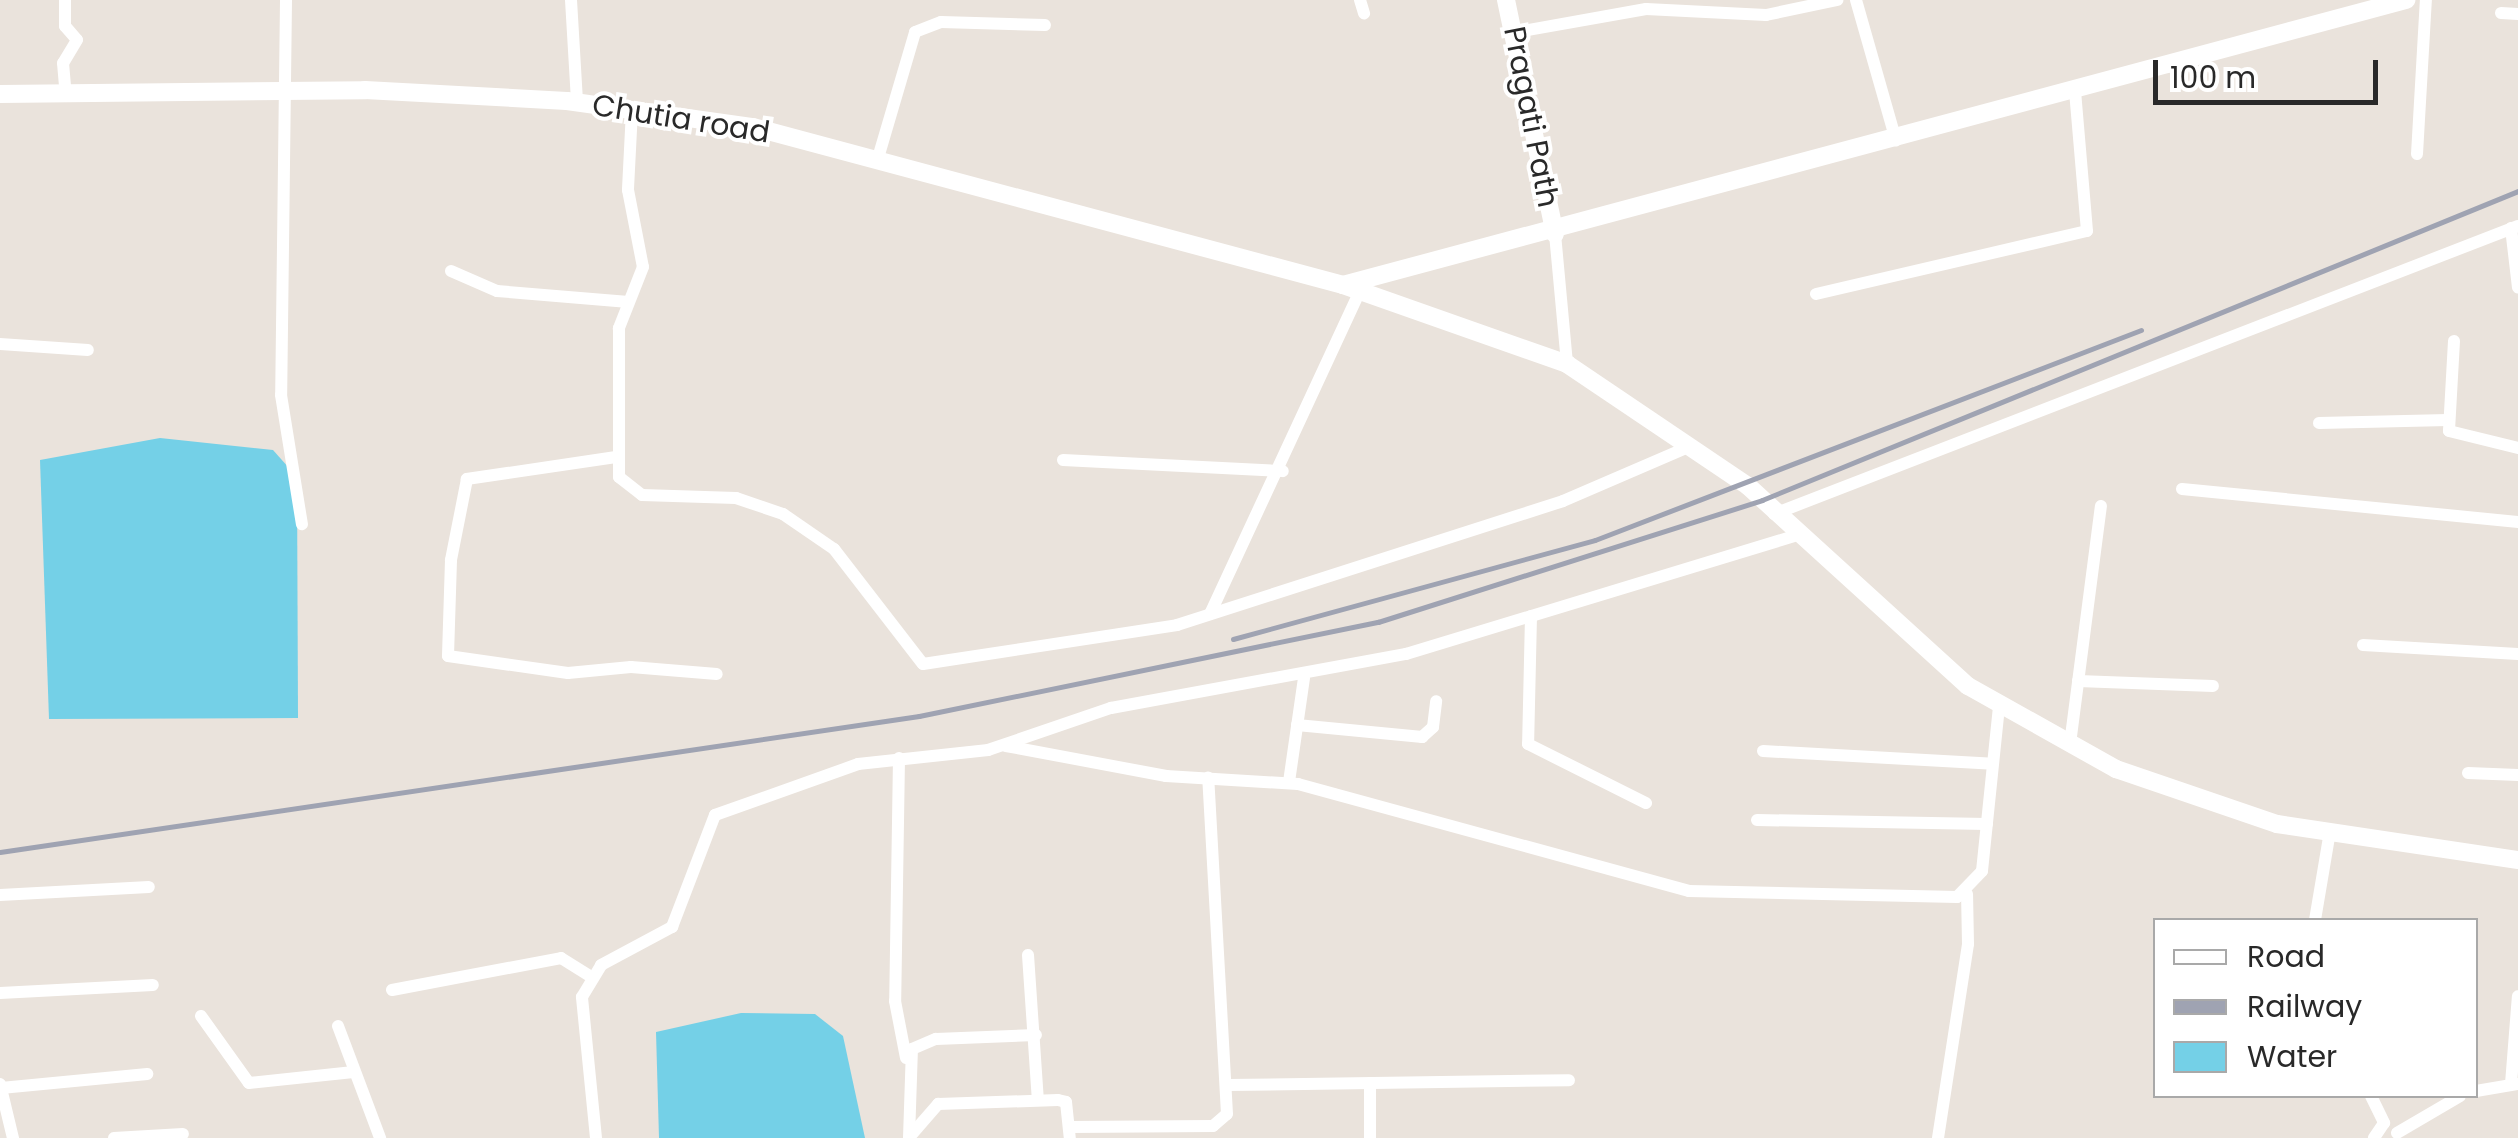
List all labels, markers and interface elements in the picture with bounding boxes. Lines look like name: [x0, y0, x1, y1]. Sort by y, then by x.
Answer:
street label: Pragati Path: [1496, 24, 1566, 210]
scale bar: [2158, 40, 2383, 102]
text: 100 m: [2170, 56, 2256, 99]
street label: Chutia road: [590, 87, 772, 151]
legend: [2153, 918, 2478, 1098]
text: Road: [2247, 935, 2325, 978]
text: Railway: [2247, 985, 2362, 1028]
text: Water: [2247, 1035, 2337, 1078]

